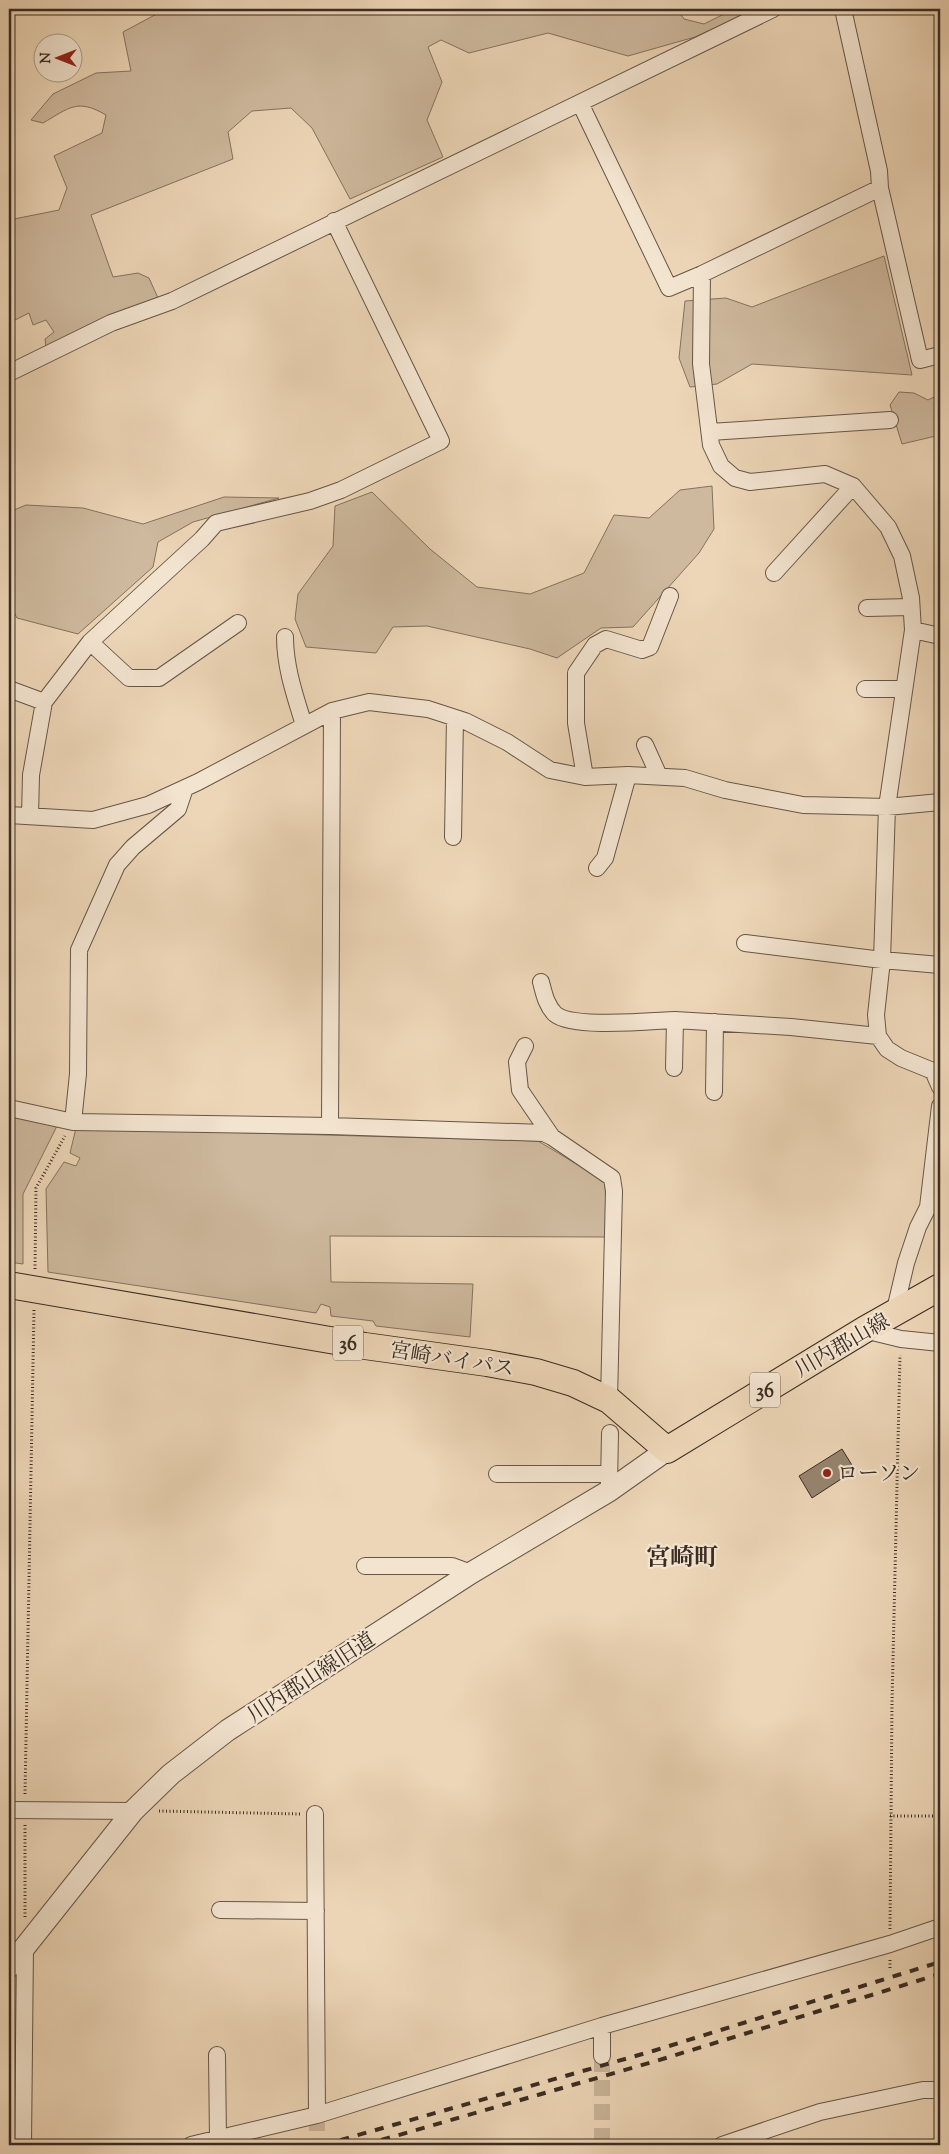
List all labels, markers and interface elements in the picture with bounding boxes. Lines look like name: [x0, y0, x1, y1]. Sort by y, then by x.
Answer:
north arrow: [32, 32, 82, 82]
text: N: [37, 52, 57, 64]
street label: 川内郡山線: [790, 1307, 896, 1386]
road number: 36: [333, 1326, 363, 1360]
street label: 宮崎バイパス: [387, 1336, 516, 1386]
road number: 36: [750, 1372, 780, 1408]
place label: ローソン: [837, 1460, 920, 1490]
marker: ローソン: [821, 1467, 833, 1479]
district label: 宮崎町: [646, 1542, 718, 1576]
street label: 川内郡山線旧道: [242, 1626, 382, 1731]

